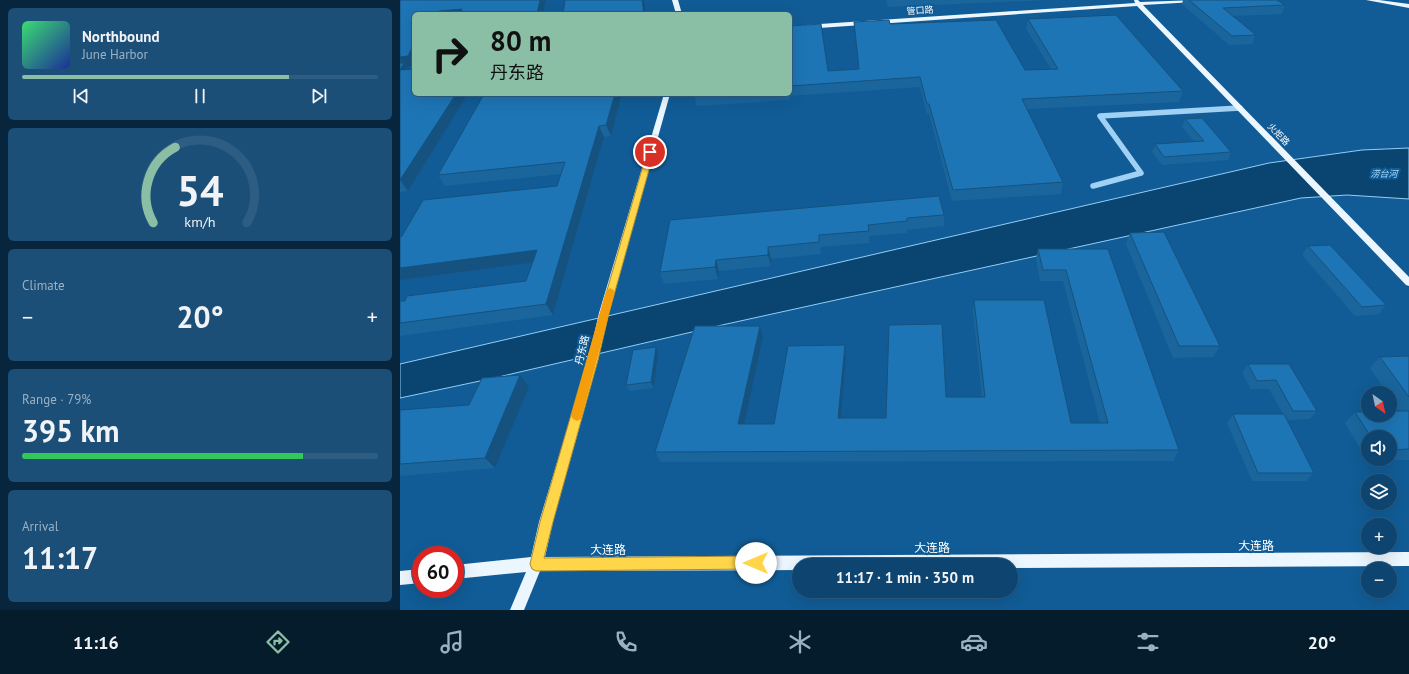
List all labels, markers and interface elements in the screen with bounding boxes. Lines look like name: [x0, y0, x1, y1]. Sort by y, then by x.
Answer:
street label: 管口路: [906, 4, 934, 16]
text: 80 m: [490, 22, 551, 59]
text: Northbound: [82, 27, 159, 46]
icon: right: [424, 28, 476, 80]
text: June Harbor: [82, 46, 148, 63]
text: 丹东路: [490, 61, 544, 84]
icon: previous: [70, 85, 92, 107]
icon: pause: [189, 85, 211, 107]
icon: next: [308, 85, 330, 107]
street label: 火炬路: [1266, 120, 1292, 148]
pin: [633, 135, 667, 169]
icon: arrive: [639, 141, 661, 163]
text: 54: [176, 163, 224, 216]
water label: 涝台河: [1370, 168, 1399, 179]
text: km/h: [184, 211, 216, 230]
text: Climate: [22, 277, 65, 294]
text: 20°: [176, 297, 224, 336]
text: −: [22, 303, 33, 331]
text: +: [367, 303, 378, 331]
street label: 丹东路: [572, 334, 592, 366]
north arrow: [1361, 386, 1397, 422]
map controls: [1361, 386, 1397, 598]
text: Range · 79%: [22, 391, 91, 408]
text: 395 km: [22, 411, 120, 450]
button: sound: [1361, 430, 1397, 466]
button: layers: [1361, 474, 1397, 510]
text: Arrival: [22, 518, 58, 535]
button: +: [1361, 518, 1397, 554]
text: 11:17: [22, 538, 98, 577]
street label: 大连路: [1238, 538, 1274, 553]
street label: 大连路: [914, 540, 950, 555]
street label: 大连路: [590, 542, 626, 557]
position arrow: [735, 542, 777, 584]
speed limit sign: 60: [412, 546, 464, 598]
button: −: [1361, 562, 1397, 598]
text: 11:17 · 1 min · 350 m: [836, 568, 974, 587]
icon: directions: [264, 628, 292, 656]
icon: music: [438, 628, 466, 656]
icon: phone: [612, 628, 640, 656]
icon: climate: [786, 628, 814, 656]
icon: car: [960, 628, 988, 656]
icon: filters: [1134, 628, 1162, 656]
text: 11:16: [73, 631, 119, 654]
text: 20°: [1308, 631, 1336, 654]

